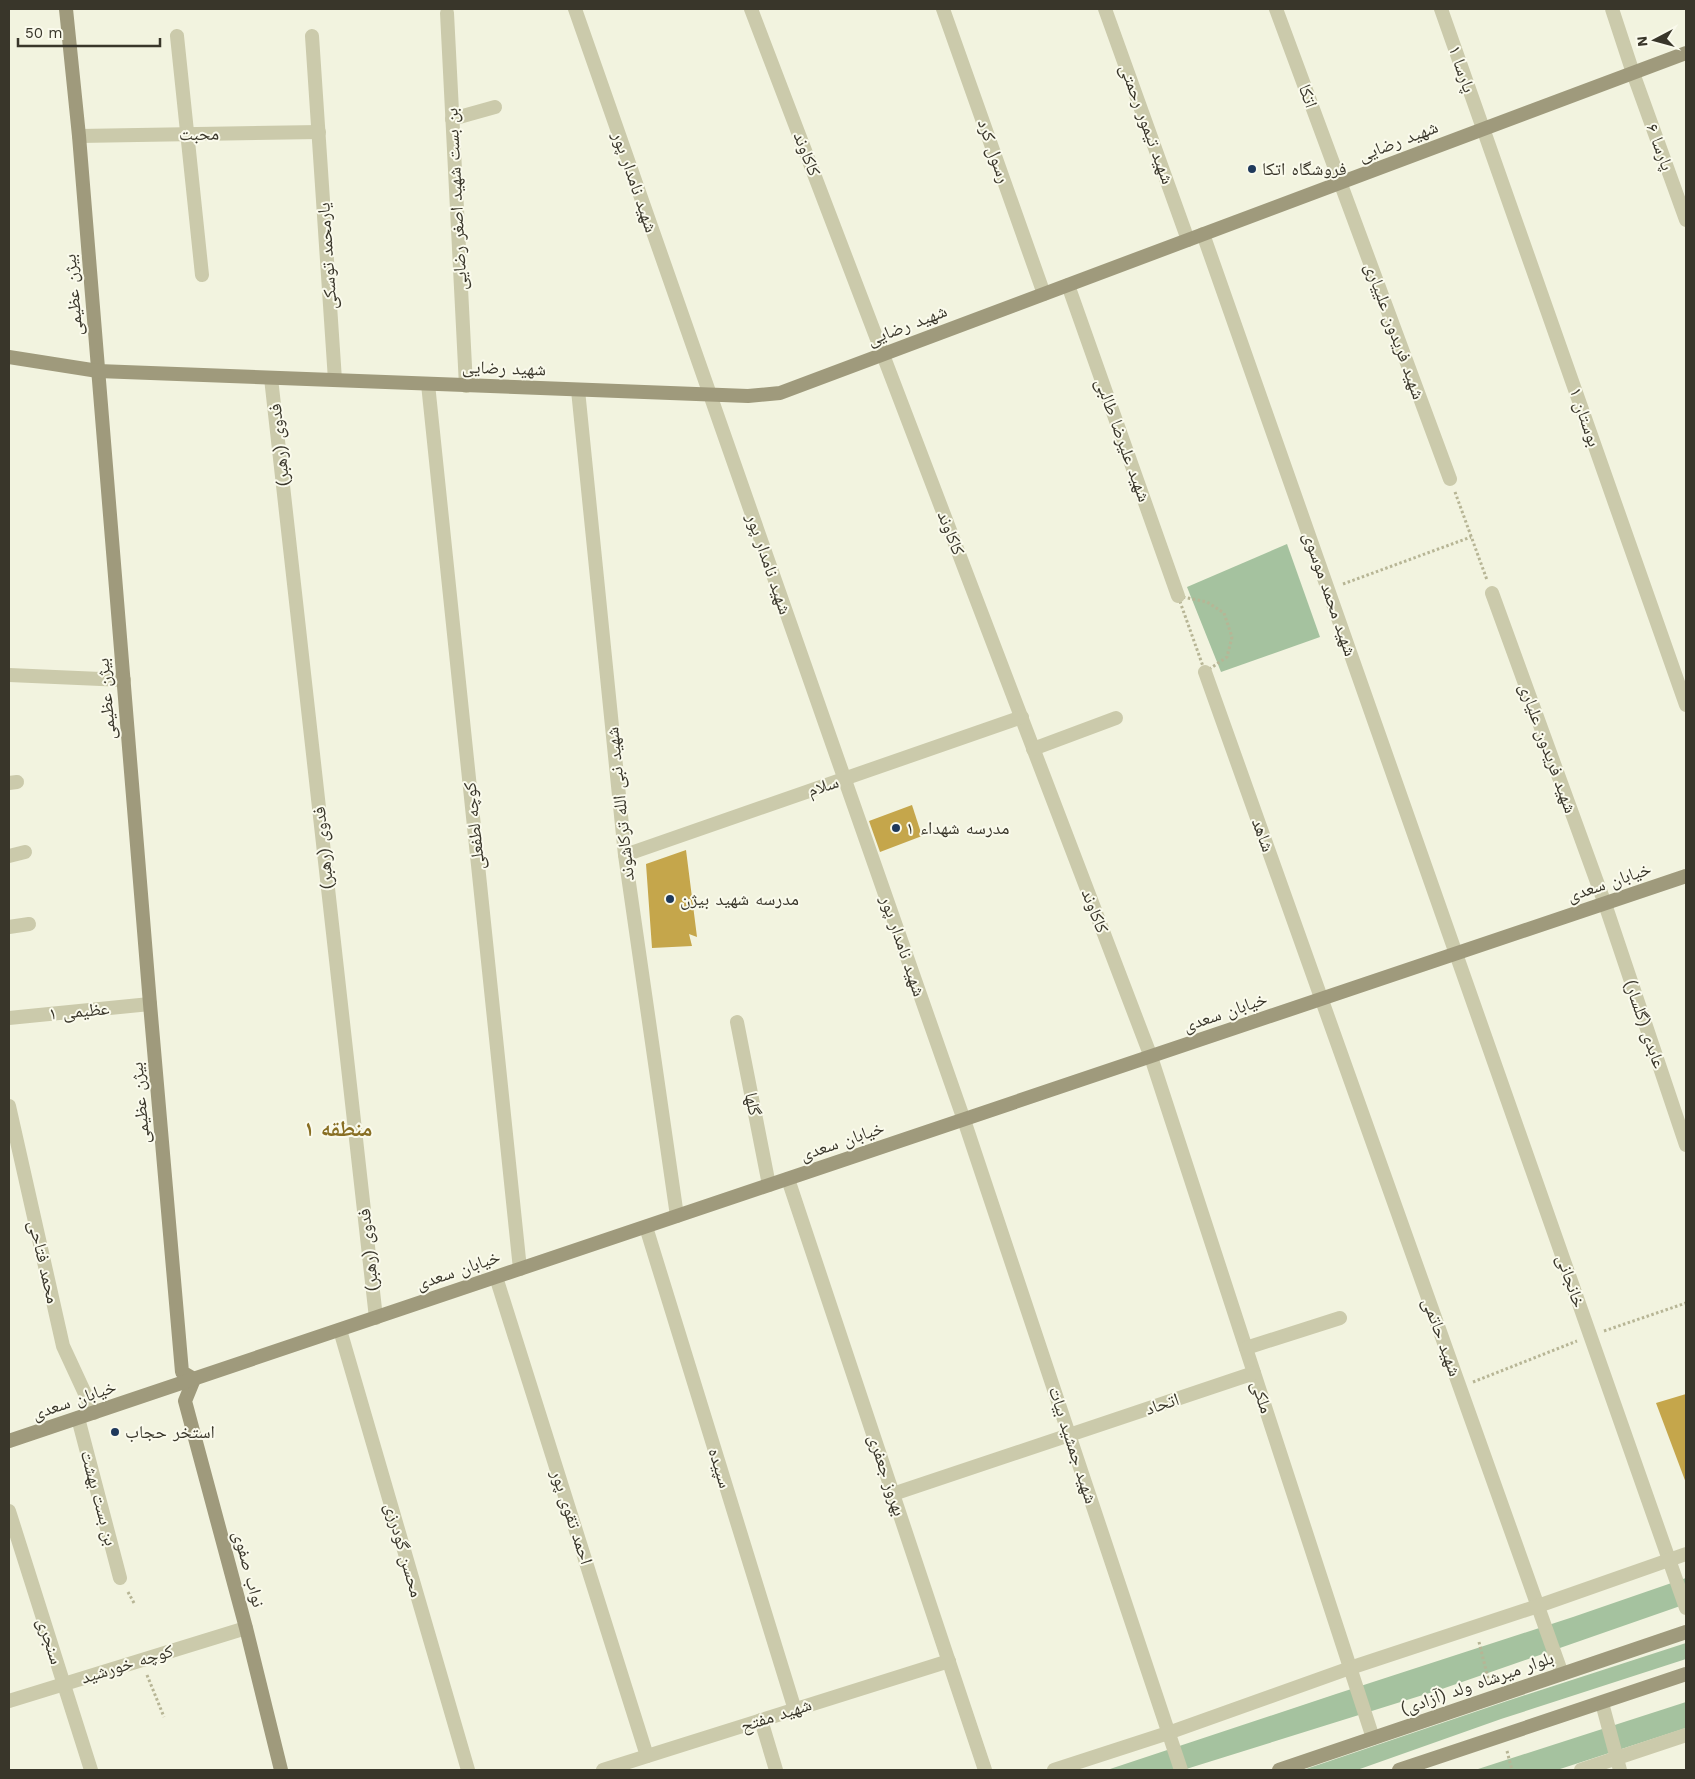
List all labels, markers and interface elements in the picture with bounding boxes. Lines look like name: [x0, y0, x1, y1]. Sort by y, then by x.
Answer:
scale bar: [18, 15, 160, 47]
north arrow: [1630, 15, 1680, 65]
text: 50 m: [25, 24, 62, 42]
text: N: [1634, 35, 1651, 47]
street label: پارسا ۱: [1444, 43, 1480, 95]
street label: شهید تیمور رحمتی: [1115, 61, 1179, 187]
street label: اتکا: [1295, 81, 1322, 110]
street label: بن بست شهید اصغر رضایی: [440, 107, 472, 291]
street label: رسول کرد: [973, 116, 1015, 186]
street label: شهید رضایی: [1355, 116, 1441, 166]
street label: پارسا ۶: [1641, 121, 1679, 174]
street label: محبت: [179, 123, 219, 145]
street label: شهید نامدار پور: [607, 128, 662, 235]
street label: کاکاوند: [789, 129, 826, 180]
place label: فروشگاه اتکا: [1262, 158, 1347, 179]
marker: فروشگاه اتکا: [1246, 163, 1258, 175]
street label: یارمحمد توسکی: [312, 202, 342, 310]
street label: بیژن عظیمی: [58, 253, 88, 337]
street label: شهید فریدون علییاری: [1360, 260, 1430, 402]
street label: شهید رضایی: [864, 300, 950, 350]
street label: شهید رضایی: [462, 356, 546, 380]
street label: شهید علیرضا طالبی: [1090, 375, 1156, 505]
street label: بوستان ۱: [1565, 385, 1605, 449]
street label: فدوی (رهبر): [264, 403, 294, 487]
street label: کاکاوند: [933, 508, 970, 559]
street label: شهید نامدار پور: [741, 510, 796, 617]
street label: شهید محمد موسوی: [1298, 529, 1362, 659]
street label: بیژن عظیمی: [91, 657, 121, 741]
street label: شهید فریدون علیاری: [1514, 680, 1582, 816]
street label: شهید نبی الله ترکاشوند: [601, 726, 639, 882]
street label: سلام: [804, 770, 842, 802]
street label: کوچه لطفعلی: [458, 781, 490, 871]
street label: فدوی (رهبر): [308, 806, 338, 890]
street label: شاهد: [1248, 815, 1279, 854]
place label: مدرسه شهداء ۱: [906, 817, 1009, 838]
marker: مدرسه شهداء ۱: [890, 822, 902, 834]
street label: خیابان سعدی: [1564, 857, 1654, 907]
street label: کاکاوند: [1077, 886, 1114, 937]
place label: مدرسه شهید بیژن: [680, 888, 799, 910]
street label: شهید نامدار پور: [875, 892, 930, 999]
marker: مدرسه شهید بیژن: [664, 893, 676, 905]
street label: عابدی (گلسار): [1620, 977, 1670, 1071]
street label: خیابان سعدی: [1180, 987, 1270, 1037]
street label: عظیمی ۱: [48, 997, 110, 1025]
street label: بیژن عظیمی: [125, 1061, 155, 1145]
street label: گلها: [741, 1090, 766, 1118]
district label: منطقه ۱: [304, 1116, 372, 1141]
street label: خیابان سعدی: [797, 1116, 887, 1166]
street label: فدوی (رهبر): [353, 1208, 383, 1292]
street label: محمد فتاحی: [24, 1218, 64, 1306]
street label: خیابان سعدی: [413, 1245, 503, 1295]
street label: خانجانی: [1552, 1252, 1590, 1310]
street label: شهید حاتمی: [1418, 1295, 1466, 1379]
street label: خیابان سعدی: [29, 1375, 119, 1425]
street label: ملکی: [1246, 1378, 1278, 1416]
street label: شهید جمشید بیات: [1044, 1384, 1102, 1506]
street label: اتحاد: [1142, 1388, 1182, 1419]
place label: استخر حجاب: [125, 1421, 215, 1443]
marker: استخر حجاب: [109, 1426, 121, 1438]
street label: بهروز جعفری: [863, 1431, 911, 1519]
street label: سپیده: [703, 1445, 736, 1491]
street label: بن بست بهشت: [76, 1448, 122, 1548]
street label: احمد تقوی پور: [546, 1466, 598, 1567]
street label: محسن گودرزی: [380, 1500, 428, 1600]
street label: نواب صفوی: [228, 1528, 270, 1610]
street label: سنجری: [32, 1615, 68, 1667]
street label: کوچه خورشید: [78, 1639, 176, 1688]
street label: بلوار میرشاه ولد (آزادی): [1397, 1646, 1557, 1720]
street label: شهید مفتح: [738, 1693, 815, 1738]

